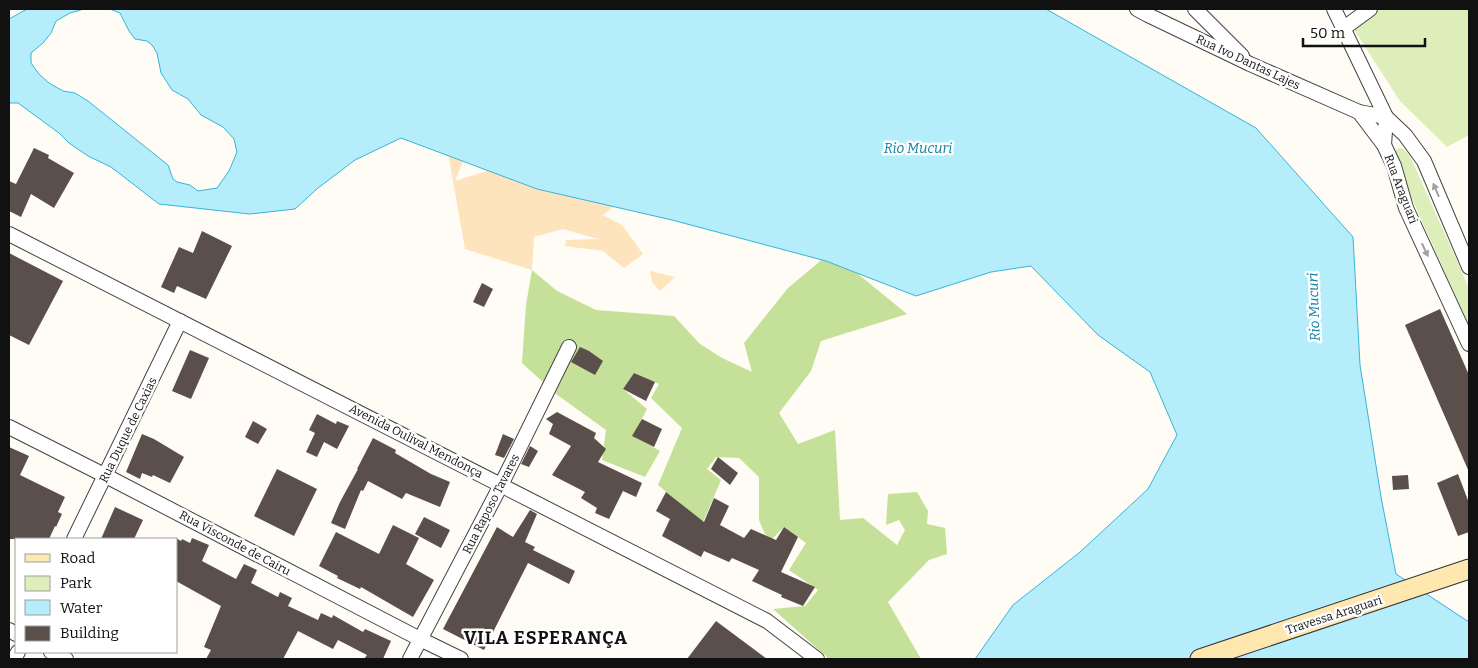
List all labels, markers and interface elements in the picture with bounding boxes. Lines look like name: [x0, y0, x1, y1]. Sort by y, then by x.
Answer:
scale bar: [1303, 15, 1426, 47]
text: 50 m: [1310, 24, 1346, 42]
street label: Rua Ivo Dantas Lajes: [1194, 32, 1303, 92]
water label: Rio Mucuri: [884, 140, 952, 157]
street label: Rua Araguari: [1381, 152, 1421, 226]
one-way arrow: [1432, 183, 1440, 198]
one-way arrow: [1421, 242, 1430, 257]
water label: Rio Mucuri: [1304, 272, 1324, 342]
street label: Rua Duque de Caxias: [96, 375, 160, 485]
street label: Avenida Oulival Mendonça: [347, 401, 486, 481]
street label: Rua Raposo Tavares: [460, 452, 522, 556]
street label: Rua Visconde de Cairu: [177, 508, 294, 579]
legend: [15, 538, 178, 653]
text: Road: [60, 549, 95, 567]
text: Park: [60, 574, 92, 592]
street label: Travessa Araguari: [1284, 593, 1384, 637]
text: Water: [60, 599, 103, 617]
text: Building: [60, 624, 119, 642]
district label: VILA ESPERANÇA: [464, 627, 628, 649]

